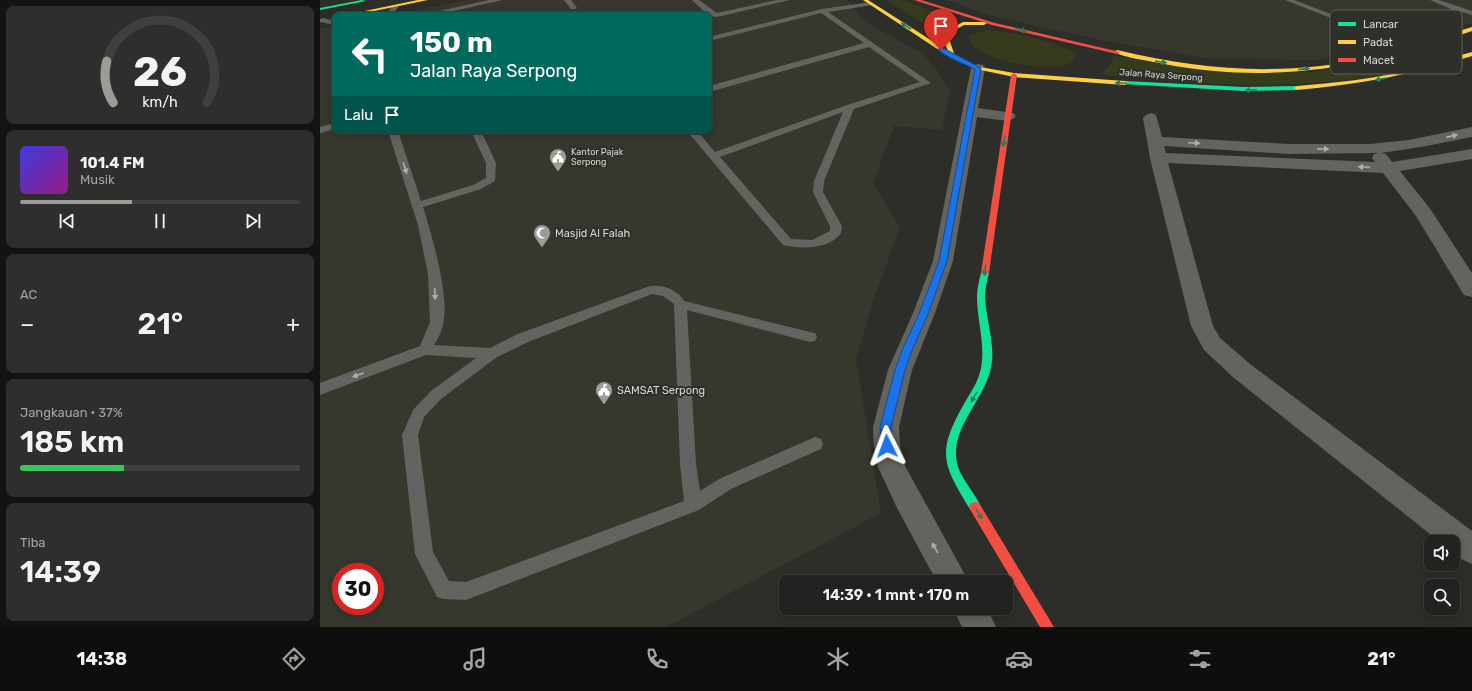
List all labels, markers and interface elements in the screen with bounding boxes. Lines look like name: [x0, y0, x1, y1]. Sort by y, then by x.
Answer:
pin: [924, 9, 958, 50]
legend: [1330, 10, 1462, 74]
icon: arrive: [930, 15, 952, 37]
text: Lancar: [1363, 18, 1399, 31]
one-way arrow: [900, 23, 912, 30]
text: 150 m: [410, 26, 493, 59]
one-way arrow: [1015, 27, 1027, 33]
icon: left: [344, 28, 396, 80]
text: Padat: [1363, 36, 1394, 49]
text: 26: [133, 47, 187, 96]
text: Macet: [1363, 54, 1395, 67]
one-way arrow: [1155, 59, 1167, 65]
text: Jalan Raya Serpong: [410, 60, 577, 82]
one-way arrow: [1298, 66, 1310, 73]
street label: Jalan Raya Serpong: [1119, 67, 1203, 83]
one-way arrow: [1374, 77, 1387, 83]
one-way arrow: [1115, 79, 1127, 86]
one-way arrow: [1244, 87, 1257, 93]
text: km/h: [142, 94, 178, 111]
icon: arrive: [381, 104, 403, 126]
text: Lalu: [344, 106, 373, 124]
one-way arrow: [1446, 133, 1459, 139]
one-way arrow: [1001, 135, 1007, 148]
one-way arrow: [1188, 140, 1200, 147]
one-way arrow: [1317, 145, 1329, 152]
public building icon: Kantor Pajak Serpong: [548, 147, 568, 172]
place label: Kantor Pajak Serpong: [571, 147, 624, 167]
text: 101.4 FM: [80, 154, 144, 172]
one-way arrow: [402, 162, 408, 174]
one-way arrow: [1357, 164, 1370, 170]
text: Musik: [80, 172, 115, 187]
icon: previous: [56, 210, 78, 232]
icon: pause: [149, 210, 171, 232]
icon: next: [242, 210, 264, 232]
mosque icon: Masjid Al Falah: [532, 223, 552, 248]
place label: Masjid Al Falah: [555, 227, 630, 240]
one-way arrow: [982, 264, 988, 276]
text: AC: [20, 287, 37, 302]
one-way arrow: [432, 288, 439, 300]
text: 21°: [138, 306, 183, 342]
text: −: [20, 311, 34, 338]
text: +: [286, 311, 300, 338]
one-way arrow: [352, 372, 364, 378]
public building icon: SAMSAT Serpong: [594, 380, 614, 405]
place label: SAMSAT Serpong: [617, 384, 705, 397]
one-way arrow: [971, 391, 978, 403]
text: Jangkauan · 37%: [20, 405, 123, 420]
text: 185 km: [20, 424, 124, 460]
position arrow: [866, 425, 908, 467]
one-way arrow: [975, 508, 982, 520]
text: Tiba: [20, 535, 46, 550]
map controls: [1424, 535, 1460, 615]
button: sound: [1424, 535, 1460, 571]
one-way arrow: [931, 542, 938, 554]
text: 14:39: [20, 554, 101, 590]
speed limit sign: 30: [332, 563, 384, 615]
button: search: [1424, 579, 1460, 615]
text: 14:39 · 1 mnt · 170 m: [823, 586, 969, 604]
icon: directions: [280, 645, 308, 673]
icon: music: [461, 645, 489, 673]
icon: phone: [643, 645, 671, 673]
icon: climate: [824, 645, 852, 673]
icon: car: [1005, 645, 1033, 673]
icon: filters: [1186, 645, 1214, 673]
text: 14:38: [77, 648, 127, 670]
text: 21°: [1367, 648, 1395, 670]

